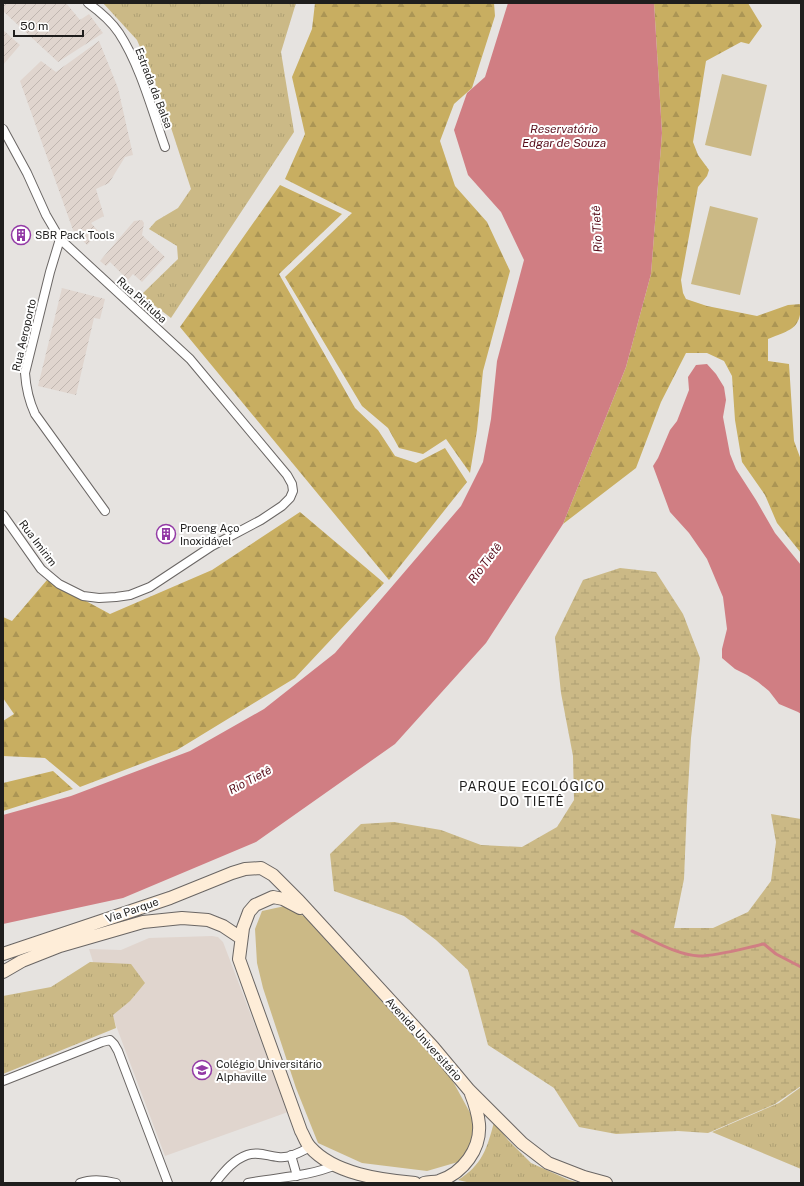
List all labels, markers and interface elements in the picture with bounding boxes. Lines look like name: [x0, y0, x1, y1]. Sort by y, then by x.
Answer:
scale bar: [14, 12, 83, 38]
text: 50 m: [20, 19, 48, 33]
street label: Estrada da Balsa: [133, 46, 175, 130]
water label: Reservatório Edgar de Souza: [522, 122, 606, 150]
water label: Rio Tietê: [589, 205, 605, 253]
building icon: SBR Pack Tools: [10, 224, 32, 246]
place label: SBR Pack Tools: [35, 229, 115, 241]
street label: Rua Pirituba: [115, 275, 169, 325]
street label: Rua Aeroporto: [10, 298, 38, 372]
street label: Rua Imirim: [17, 518, 59, 568]
place label: Proeng Aço Inoxidável: [180, 522, 239, 547]
building icon: Proeng Aço Inoxidável: [155, 523, 177, 545]
water label: Rio Tietê: [465, 540, 505, 586]
water label: Rio Tietê: [226, 763, 274, 797]
district label: PARQUE ECOLÓGICO DO TIETÊ: [459, 778, 605, 809]
street label: Via Parque: [104, 895, 160, 925]
street label: Avenida Universitário: [383, 995, 465, 1083]
place label: Colégio Universitário Alphaville: [216, 1058, 322, 1083]
school or university icon: Colégio Universitário Alphaville: [191, 1059, 213, 1081]

